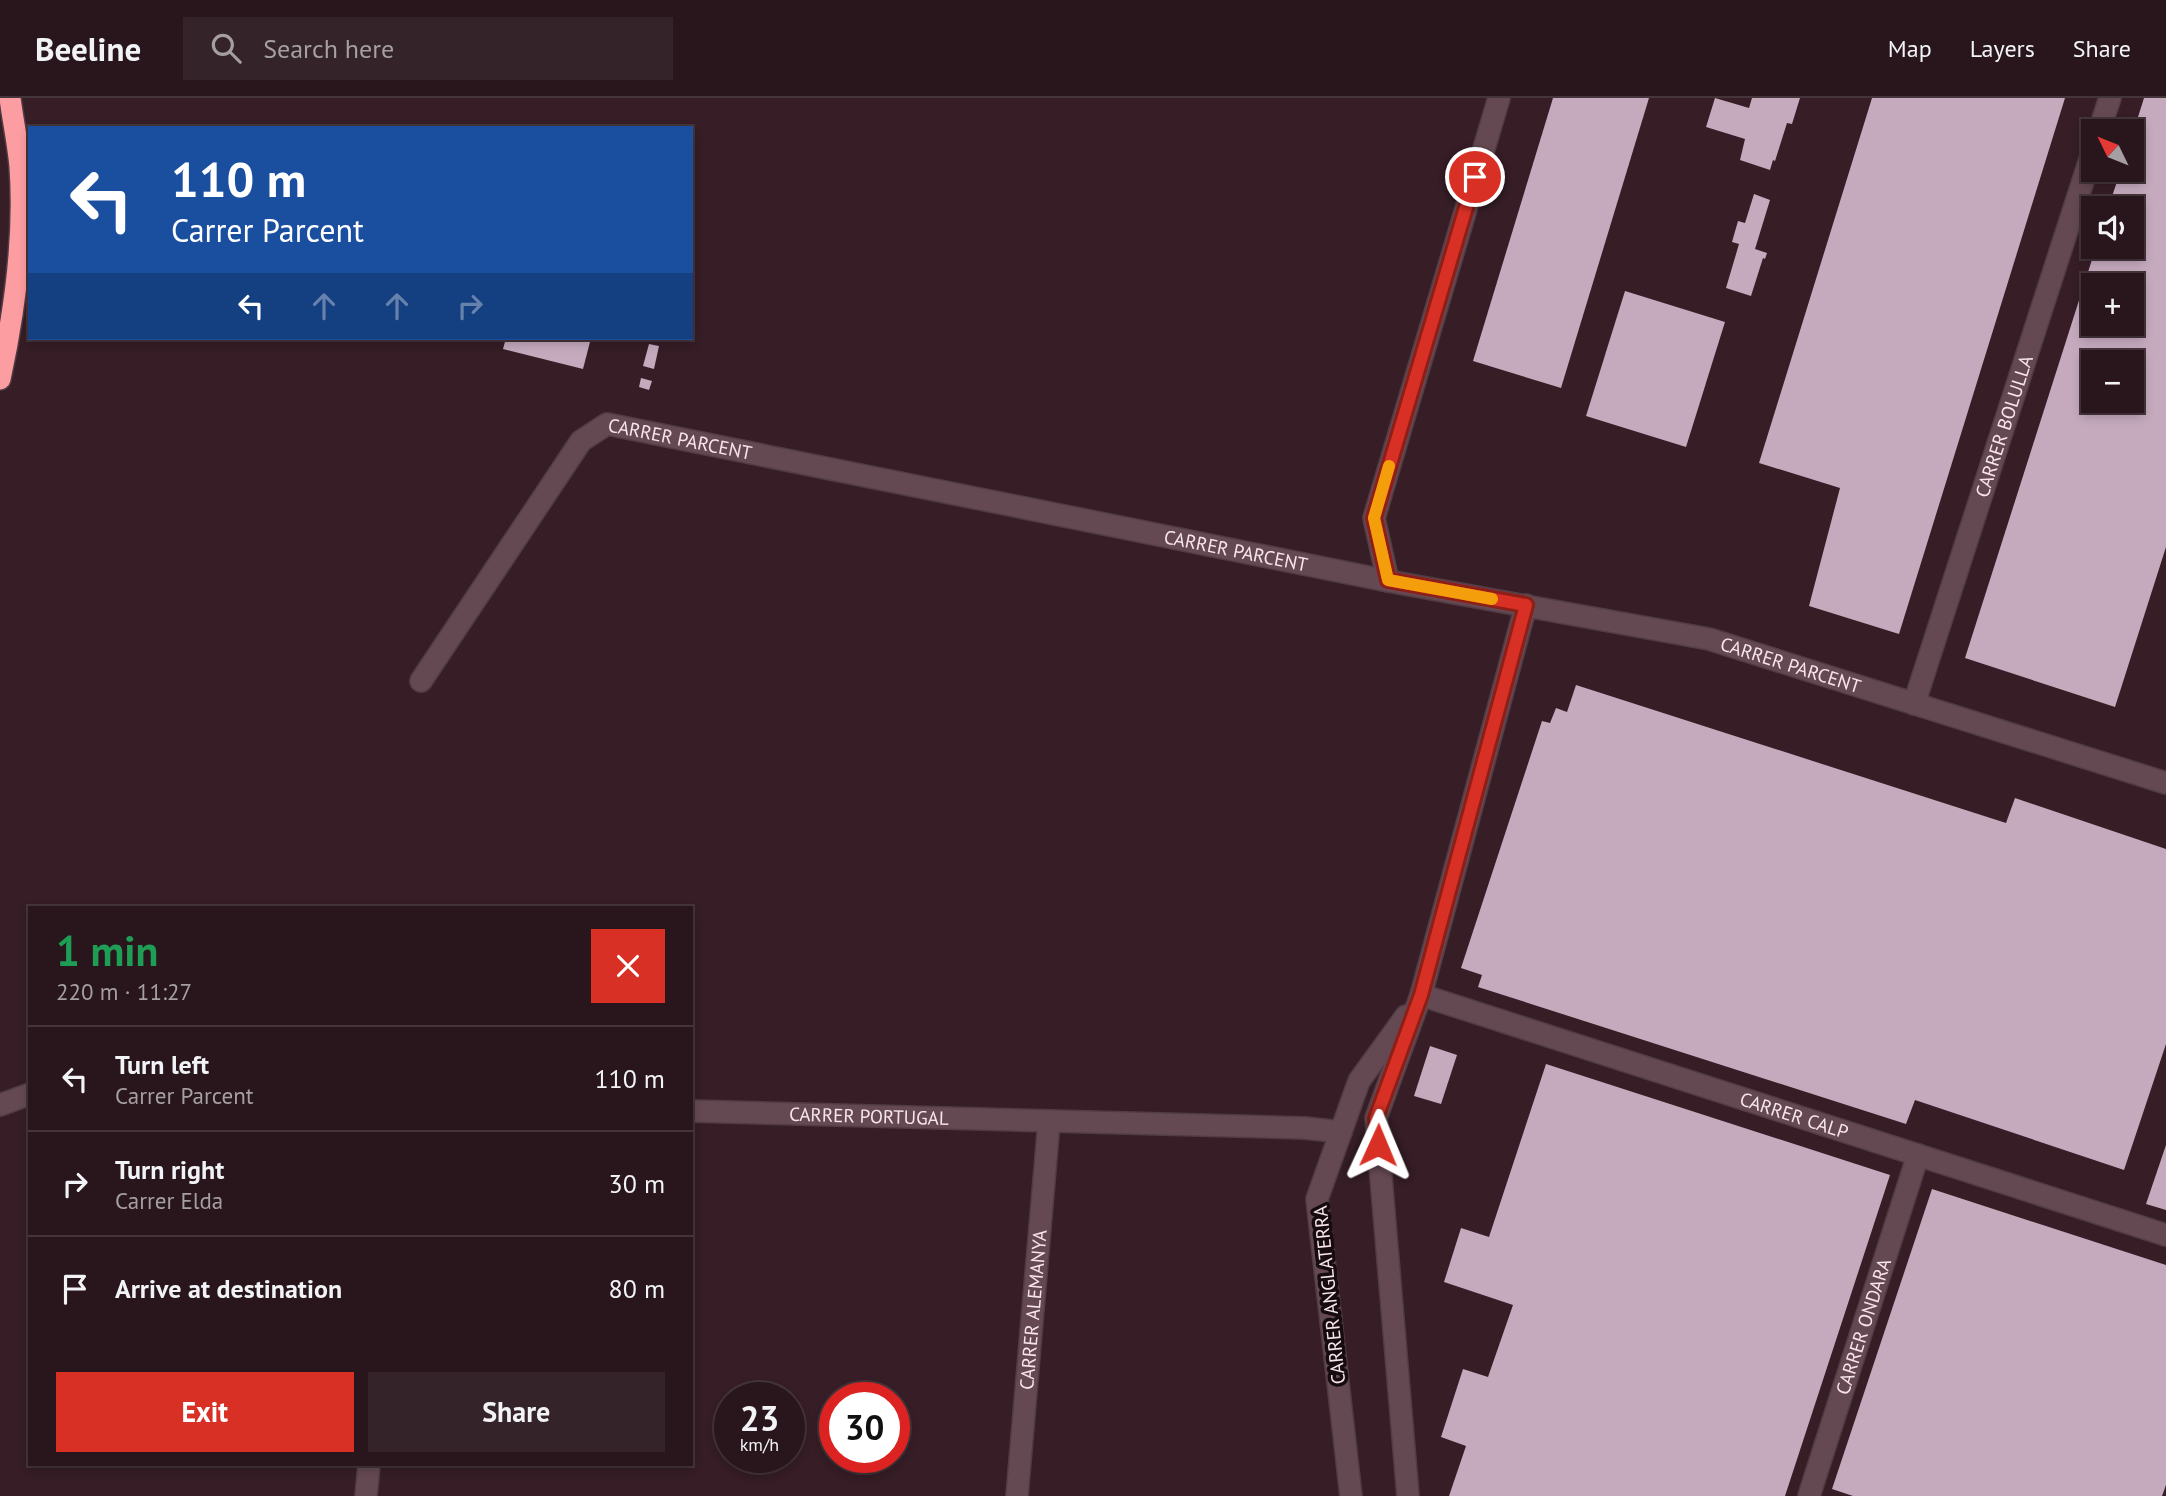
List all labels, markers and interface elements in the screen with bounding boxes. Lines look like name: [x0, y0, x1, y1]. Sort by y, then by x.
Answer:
search box: [183, 17, 673, 80]
text: Beeline: [35, 27, 141, 70]
icon: search: [207, 29, 245, 67]
text: Search here: [263, 32, 394, 65]
text: Map: [1888, 33, 1932, 64]
text: Layers: [1970, 33, 2035, 64]
text: Share: [2073, 33, 2131, 64]
north arrow: [2081, 119, 2144, 182]
map controls: [2081, 119, 2144, 413]
text: 110 m: [171, 147, 306, 211]
pin: [1445, 147, 1505, 207]
icon: left: [56, 154, 147, 245]
icon: arrive: [1456, 158, 1494, 196]
button: sound: [2081, 196, 2144, 259]
text: Carrer Parcent: [171, 209, 364, 251]
button: +: [2081, 273, 2144, 336]
icon: left: [232, 287, 270, 325]
icon: ahead: [305, 287, 343, 325]
icon: ahead: [378, 287, 416, 325]
icon: right: [451, 287, 489, 325]
button: −: [2081, 350, 2144, 413]
street label: CARRER BOLULLA: [1970, 352, 2038, 500]
street label: CARRER PARCENT: [606, 413, 754, 465]
street label: CARRER PARCENT: [1162, 524, 1310, 577]
street label: CARRER PARCENT: [1717, 631, 1864, 698]
text: 1 min: [56, 923, 158, 978]
button: close: [591, 929, 665, 1003]
text: 220 m · 11:27: [56, 977, 192, 1006]
text: Turn left: [115, 1048, 209, 1081]
icon: left: [56, 1060, 94, 1098]
text: 110 m: [594, 1062, 665, 1095]
text: Carrer Parcent: [115, 1081, 254, 1110]
street label: CARRER CALP: [1737, 1087, 1851, 1144]
street label: CARRER PORTUGAL: [789, 1102, 949, 1130]
position arrow: [1341, 1108, 1415, 1182]
text: Turn right: [115, 1153, 224, 1186]
icon: right: [56, 1165, 94, 1203]
text: 30 m: [609, 1167, 665, 1200]
text: Carrer Elda: [115, 1186, 223, 1215]
street label: CARRER ANGLATERRA: [1308, 1205, 1350, 1385]
street label: CARRER ALEMANYA: [1014, 1229, 1052, 1391]
street label: CARRER ONDARA: [1830, 1255, 1896, 1397]
icon: arrive: [56, 1270, 94, 1308]
text: Arrive at destination: [115, 1272, 342, 1305]
text: 80 m: [609, 1272, 665, 1305]
button: Exit: [56, 1372, 354, 1452]
button: Share: [368, 1372, 665, 1452]
speed limit sign: 30: [819, 1382, 910, 1473]
text: 23: [740, 1395, 779, 1441]
text: km/h: [740, 1433, 779, 1456]

